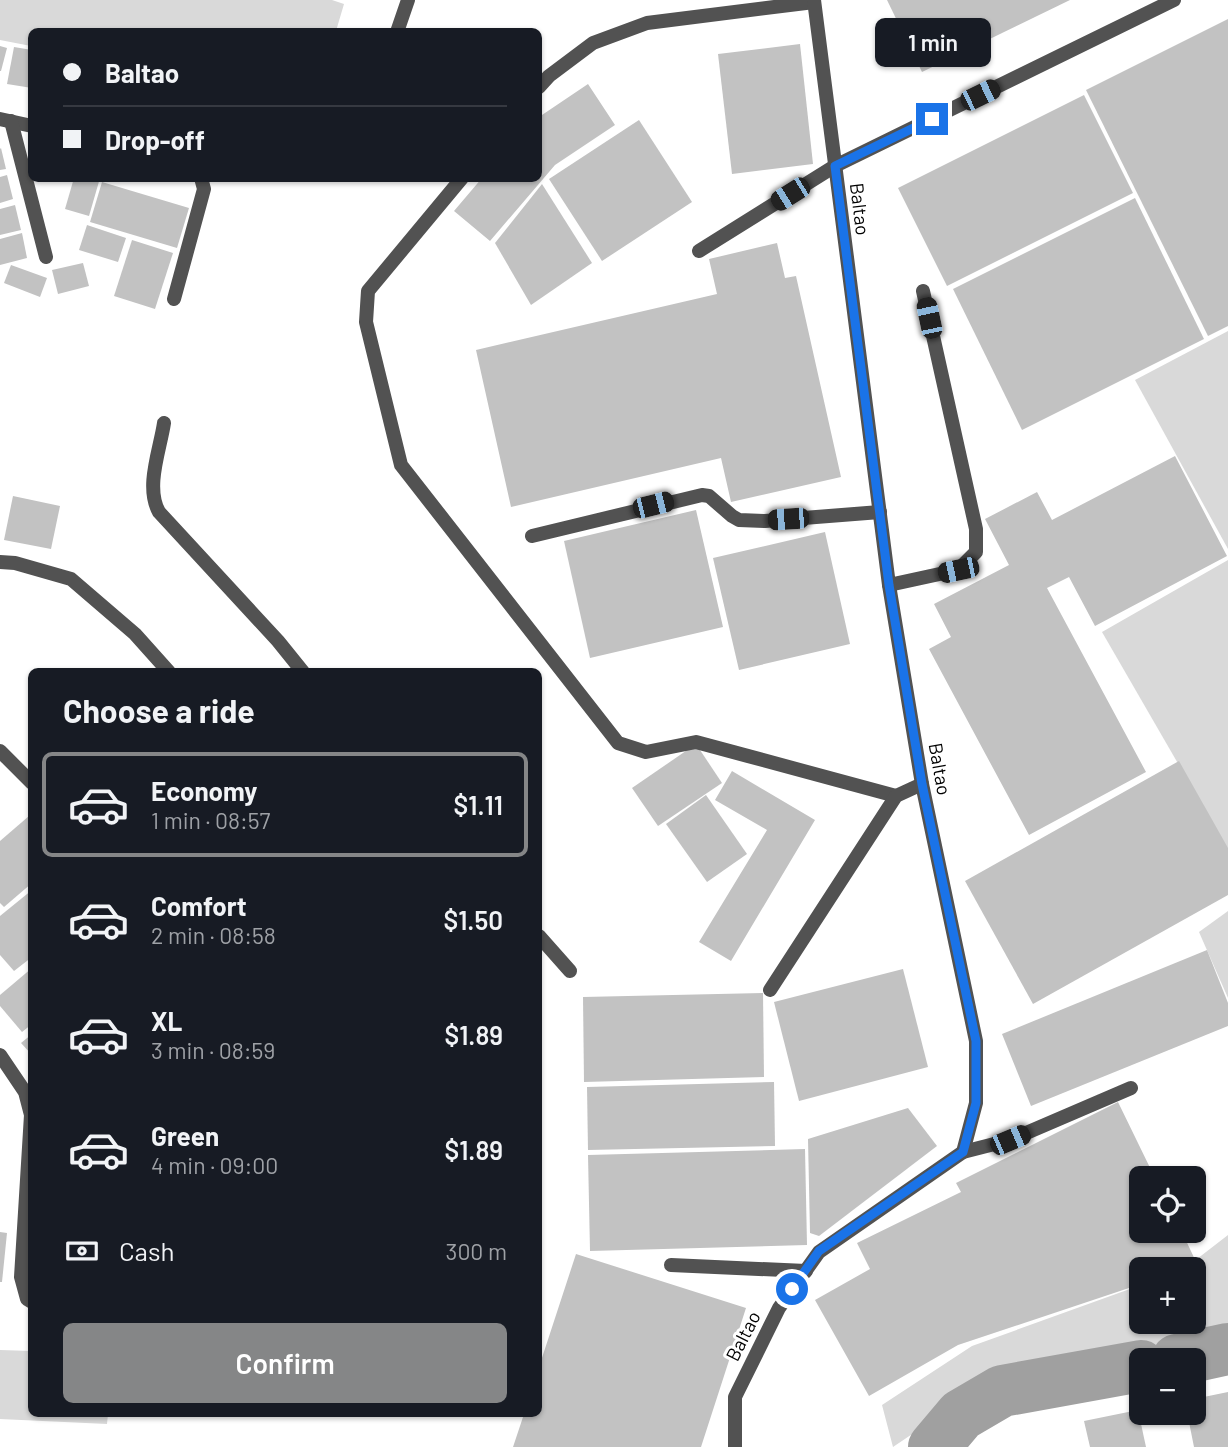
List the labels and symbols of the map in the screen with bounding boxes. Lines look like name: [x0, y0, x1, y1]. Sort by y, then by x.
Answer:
callout: 1 min: [874, 18, 990, 66]
car: [957, 76, 1004, 114]
route end: [916, 103, 948, 135]
car: [767, 174, 814, 214]
street label: Baltao: [846, 181, 875, 237]
car: [915, 295, 944, 341]
car: [631, 490, 676, 520]
car: [767, 507, 810, 531]
car: [936, 555, 981, 585]
street label: Baltao: [925, 741, 956, 797]
car: [987, 1122, 1034, 1158]
route start: [776, 1273, 808, 1305]
street label: Baltao: [720, 1307, 765, 1365]

